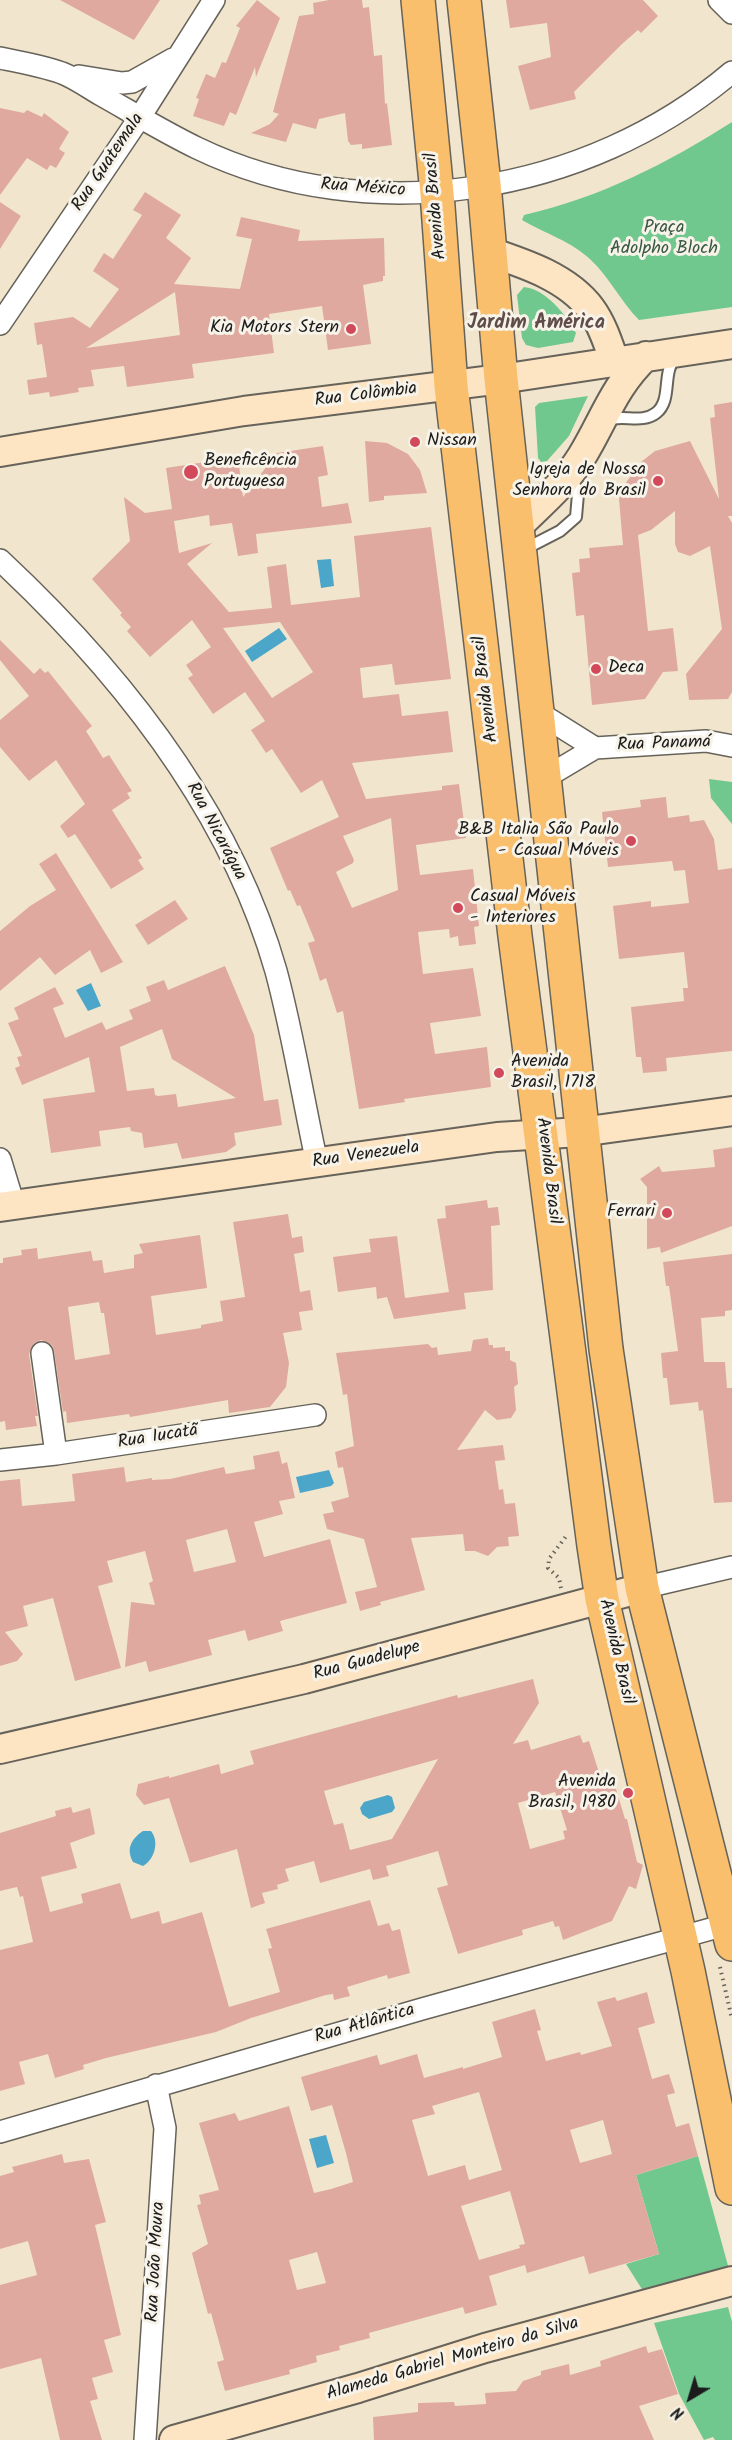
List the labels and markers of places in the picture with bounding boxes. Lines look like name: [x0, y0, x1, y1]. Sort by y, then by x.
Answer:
place label: Kia Motors Stern: [210, 318, 339, 340]
marker: Kia Motors Stern: [344, 322, 358, 336]
place label: Nissan: [427, 431, 477, 453]
marker: Nissan: [408, 435, 422, 449]
place label: Beneficência Portuguesa: [204, 451, 297, 494]
place label: Igreja de Nossa Senhora do Brasil: [513, 460, 646, 502]
marker: Beneficência Portuguesa: [182, 463, 200, 481]
marker: Igreja de Nossa Senhora do Brasil: [651, 474, 665, 488]
place label: Deca: [608, 658, 644, 680]
marker: Deca: [589, 662, 603, 676]
place label: B&B Italia São Paulo - Casual Móveis: [458, 820, 619, 862]
marker: B&B Italia São Paulo - Casual Móveis: [624, 834, 638, 848]
place label: Casual Móveis - Interiores: [470, 887, 576, 930]
marker: Casual Móveis - Interiores: [451, 901, 465, 915]
place label: Avenida Brasil, 1718: [511, 1052, 595, 1094]
marker: Avenida Brasil, 1718: [492, 1066, 506, 1080]
place label: Ferrari: [607, 1202, 655, 1224]
marker: Ferrari: [660, 1206, 674, 1220]
place label: Avenida Brasil, 1980: [528, 1772, 616, 1814]
marker: Avenida Brasil, 1980: [621, 1786, 635, 1800]

